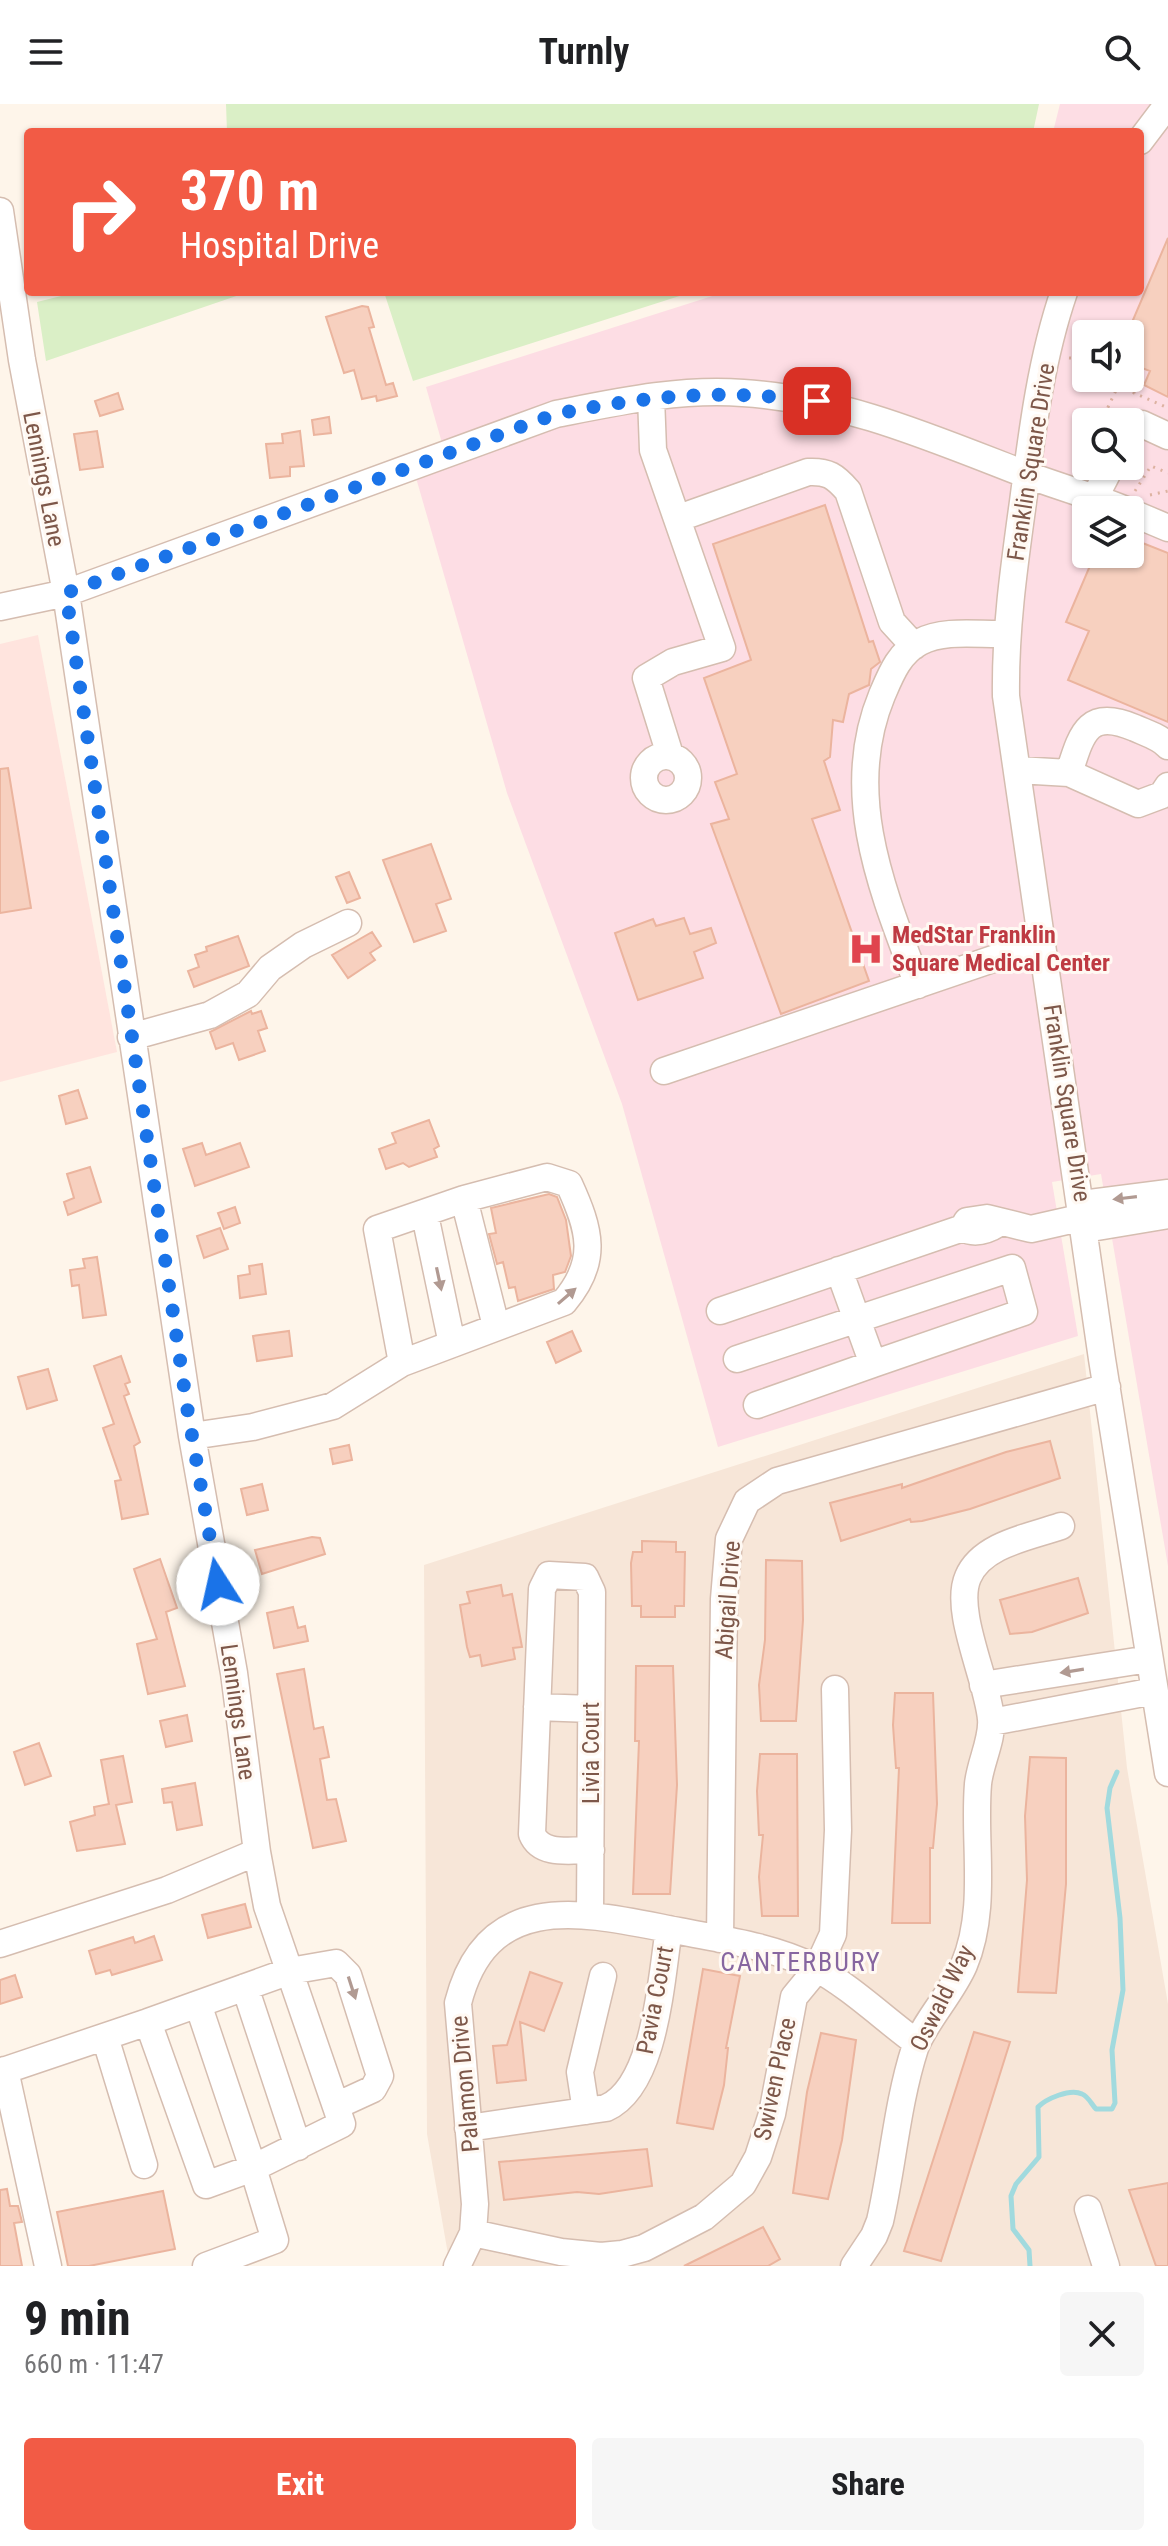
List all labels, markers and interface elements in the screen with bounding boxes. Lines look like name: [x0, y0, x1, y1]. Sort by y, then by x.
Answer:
icon: menu: [24, 30, 68, 74]
icon: search: [1100, 30, 1144, 74]
text: Turnly: [539, 31, 629, 73]
text: 370 m: [180, 158, 319, 224]
icon: right: [48, 160, 152, 264]
text: Hospital Drive: [180, 225, 379, 267]
map controls: [1072, 320, 1144, 568]
button: sound: [1072, 320, 1144, 392]
street label: Franklin Square Drive: [1002, 361, 1060, 563]
pin: [783, 367, 851, 435]
icon: arrive: [795, 379, 839, 423]
button: search: [1072, 408, 1144, 480]
street label: Lennings Lane: [17, 409, 71, 549]
button: layers: [1072, 496, 1144, 568]
place label: MedStar Franklin Square Medical Center: [892, 921, 1110, 977]
hospital icon: MedStar Franklin Square Medical Center: [847, 930, 885, 968]
street label: Franklin Square Drive: [1038, 1002, 1096, 1204]
one-way arrow: [1112, 1192, 1137, 1205]
one-way arrow: [433, 1267, 445, 1292]
one-way arrow: [556, 1287, 577, 1304]
street label: Abigail Drive: [710, 1540, 746, 1660]
position arrow: [176, 1542, 260, 1626]
street label: Lennings Lane: [215, 1642, 261, 1782]
one-way arrow: [1059, 1665, 1084, 1678]
street label: Livia Court: [577, 1702, 605, 1804]
street label: Oswald Way: [904, 1940, 980, 2056]
street label: Pavia Court: [631, 1944, 679, 2056]
district label: CANTERBURY: [720, 1947, 882, 1977]
one-way arrow: [346, 1976, 359, 2000]
street label: Palamon Drive: [445, 2015, 485, 2153]
street label: Swiven Place: [748, 2015, 802, 2143]
text: 9 min: [24, 2290, 131, 2347]
button: close: [1060, 2292, 1144, 2376]
text: 660 m · 11:47: [24, 2349, 164, 2379]
button: Exit: [24, 2438, 576, 2530]
button: Share: [592, 2438, 1144, 2530]

